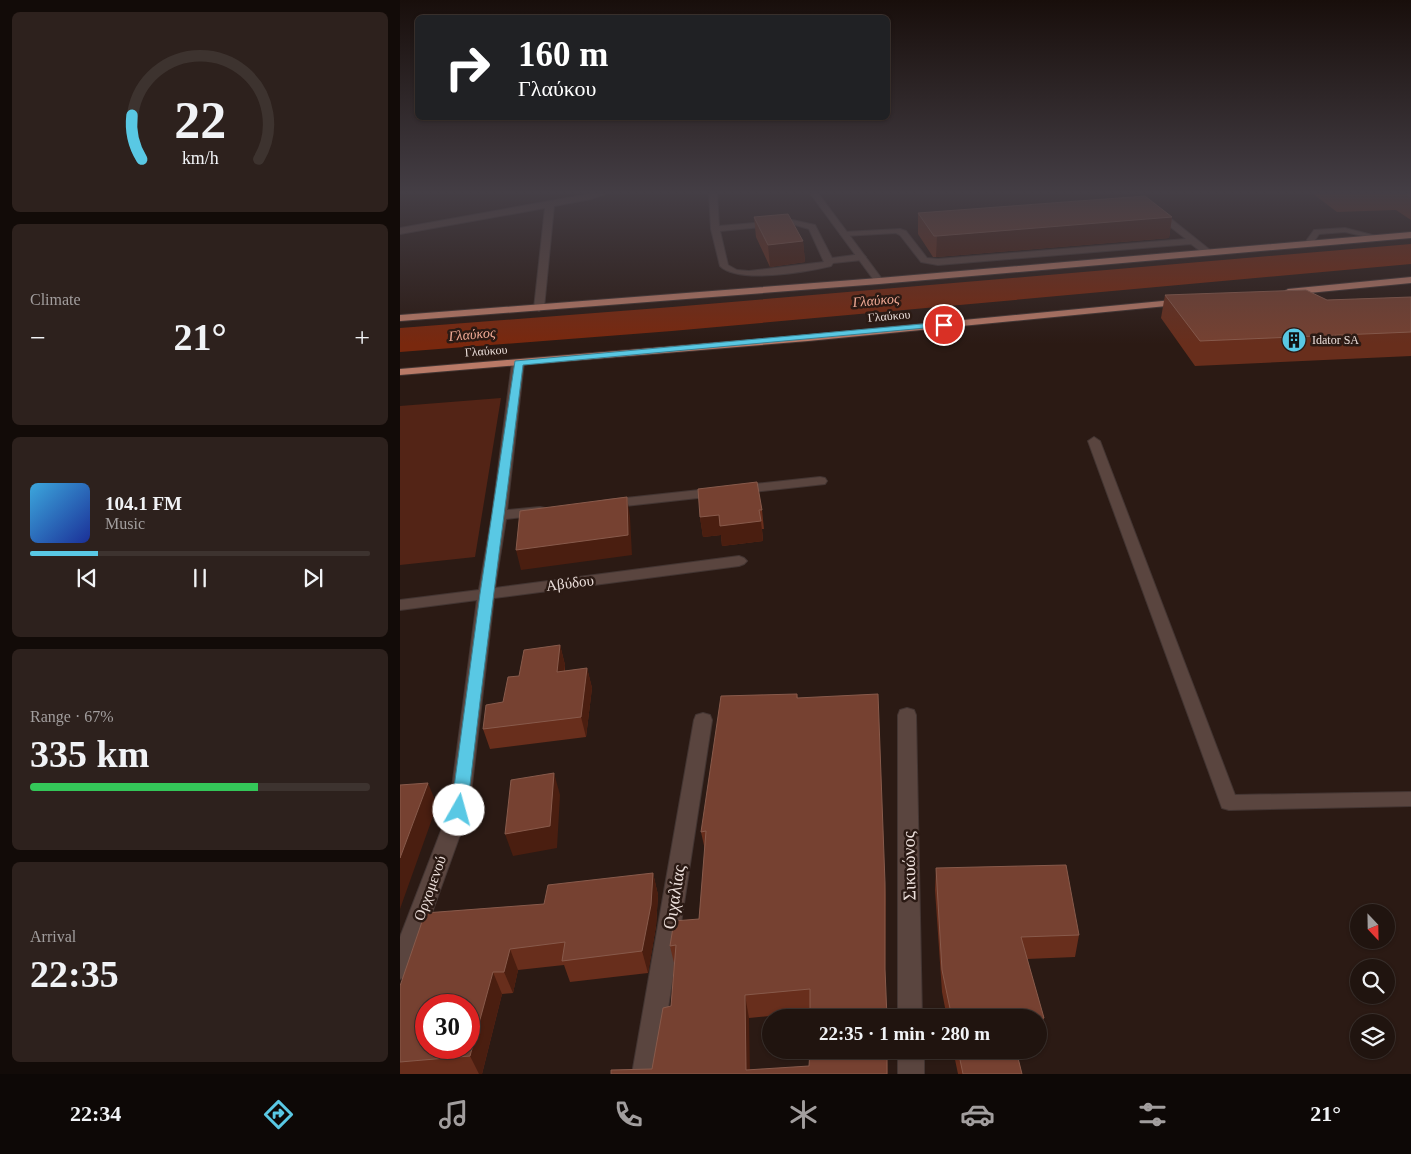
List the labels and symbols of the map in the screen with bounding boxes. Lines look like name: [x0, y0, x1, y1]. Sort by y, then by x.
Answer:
water label: Γλαύκος: [851, 291, 901, 310]
pin: [923, 304, 965, 346]
street label: Γλαύκου: [867, 307, 911, 325]
water label: Γλαύκος: [447, 325, 497, 344]
building icon: Idator SA: [1281, 327, 1307, 353]
place label: Idator SA: [1312, 333, 1359, 347]
street label: Γλαύκου: [464, 343, 508, 359]
street label: Αβύδου: [545, 572, 595, 594]
position arrow: [432, 783, 484, 835]
street label: Σικυώνος: [898, 831, 920, 901]
street label: Ορχομενού: [411, 853, 449, 923]
street label: Οιχαλίας: [659, 863, 689, 931]
north arrow: [1350, 904, 1395, 949]
speed limit sign: 30: [415, 994, 480, 1059]

